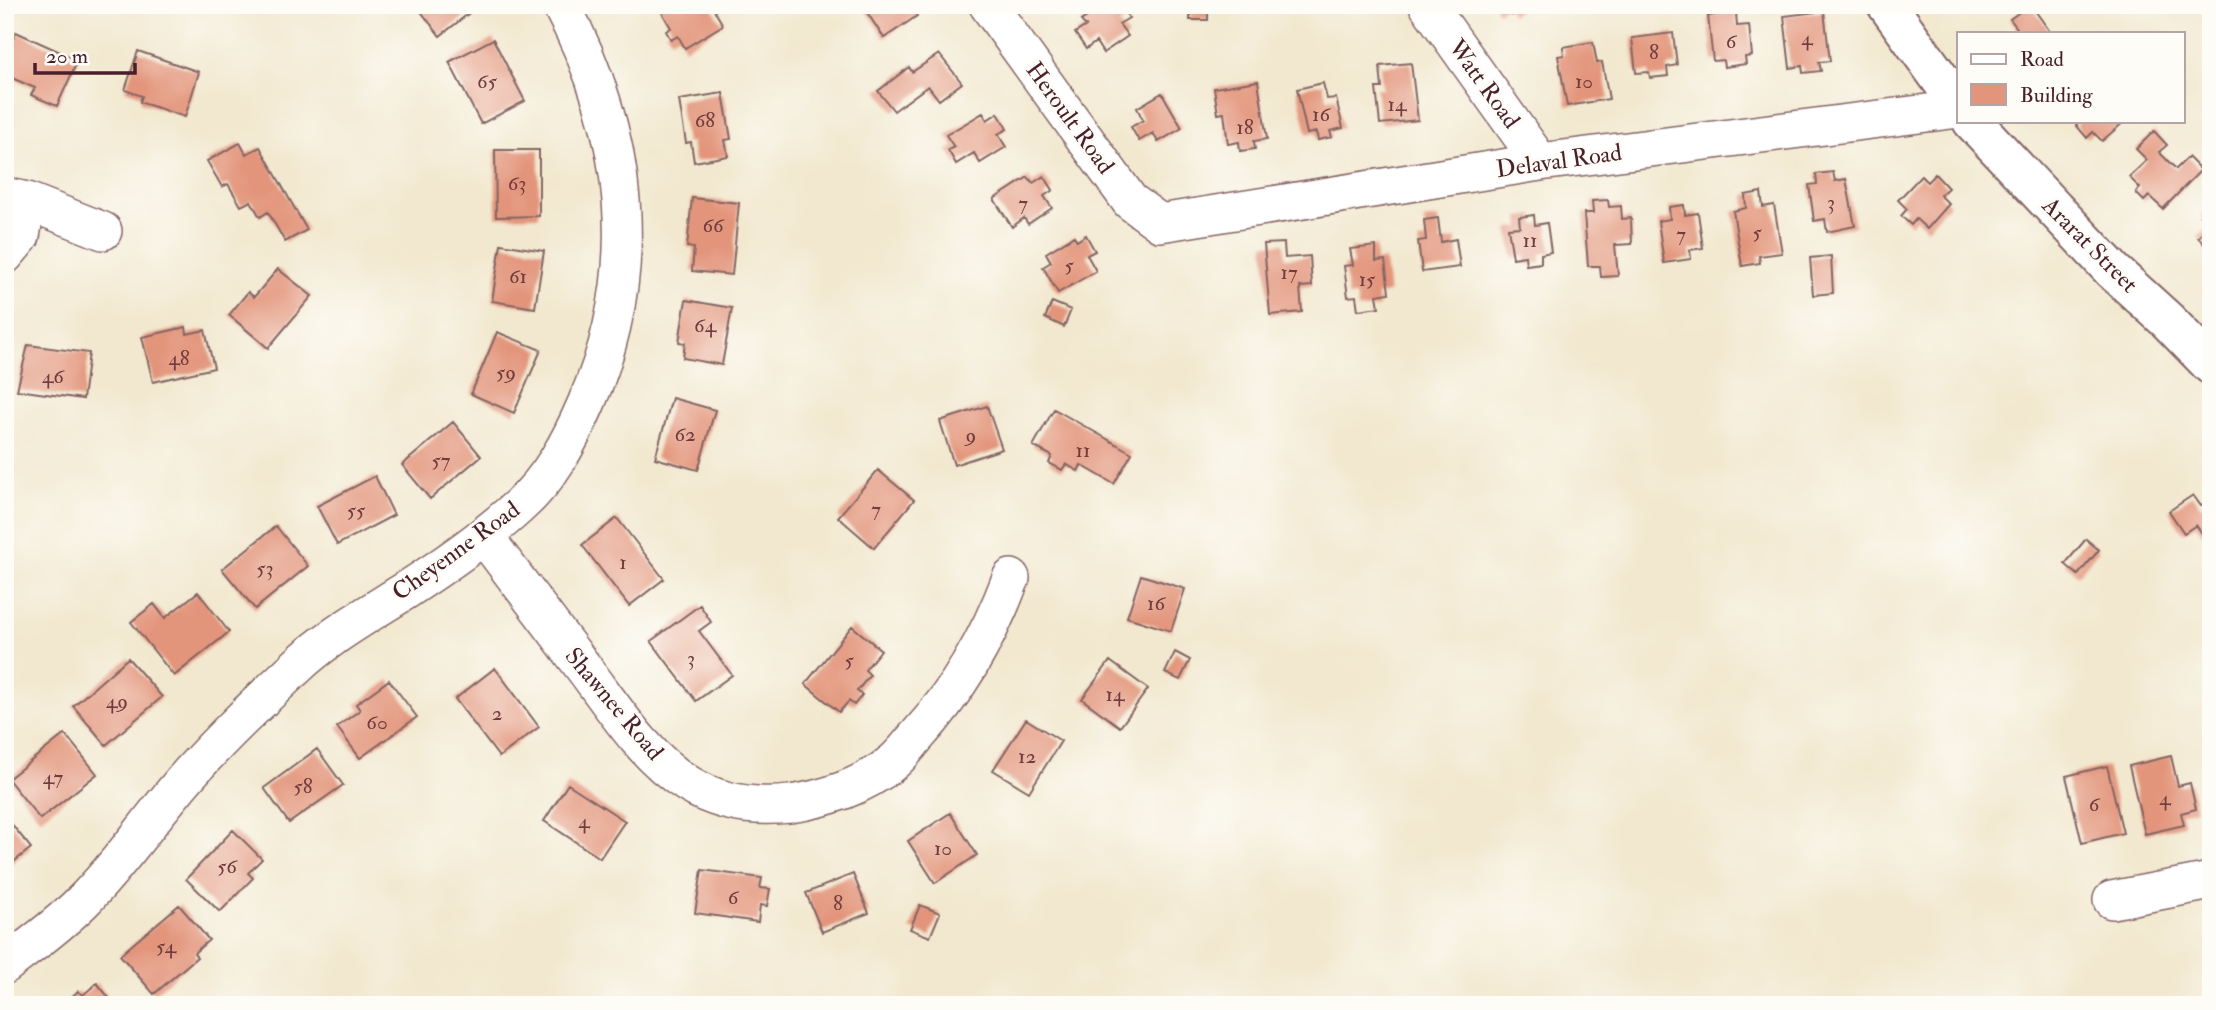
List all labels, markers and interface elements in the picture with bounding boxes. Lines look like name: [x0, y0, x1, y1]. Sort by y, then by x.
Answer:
house number: 4: [1801, 25, 1814, 52]
house number: 6: [1726, 28, 1738, 55]
scale bar: [35, 32, 135, 76]
street label: Watt Road: [1441, 32, 1527, 135]
legend: [1957, 32, 2184, 122]
house number: 8: [1649, 39, 1659, 66]
text: 20 m: [46, 43, 88, 70]
text: Road: [2020, 46, 2065, 73]
street label: Heroult Road: [1019, 56, 1121, 180]
house number: 65: [477, 68, 498, 95]
house number: 10: [1575, 68, 1593, 95]
text: Building: [2020, 82, 2093, 109]
house number: 14: [1388, 91, 1408, 118]
house number: 16: [1312, 101, 1331, 128]
house number: 68: [695, 107, 715, 134]
house number: 18: [1236, 114, 1254, 141]
street label: Delaval Road: [1494, 137, 1624, 185]
house number: 63: [508, 170, 526, 197]
house number: 3: [1827, 189, 1835, 216]
house number: 7: [1018, 190, 1028, 217]
street label: Ararat Street: [2035, 190, 2145, 300]
house number: 66: [702, 212, 725, 239]
house number: 5: [1752, 219, 1762, 246]
house number: 7: [1676, 221, 1686, 248]
house number: 11: [1523, 227, 1538, 254]
house number: 5: [1064, 252, 1074, 279]
house number: 17: [1280, 259, 1298, 286]
house number: 61: [509, 263, 527, 290]
house number: 15: [1359, 266, 1376, 293]
house number: 64: [694, 312, 718, 339]
house number: 48: [168, 345, 190, 372]
house number: 59: [496, 359, 516, 386]
house number: 46: [42, 363, 65, 390]
house number: 62: [674, 421, 696, 448]
house number: 9: [964, 422, 976, 449]
house number: 11: [1076, 437, 1091, 464]
house number: 57: [432, 447, 451, 474]
street label: Cheyenne Road: [386, 494, 526, 608]
house number: 7: [871, 496, 881, 523]
house number: 55: [347, 497, 366, 524]
house number: 1: [619, 549, 627, 576]
house number: 53: [256, 555, 274, 582]
house number: 16: [1147, 590, 1166, 617]
street label: Shawnee Road: [558, 641, 670, 767]
house number: 3: [687, 645, 695, 672]
house number: 5: [844, 647, 854, 674]
house number: 14: [1106, 681, 1126, 708]
house number: 49: [106, 688, 128, 715]
house number: 2: [492, 700, 502, 727]
house number: 60: [366, 709, 388, 736]
house number: 12: [1018, 743, 1036, 770]
house number: 47: [43, 764, 64, 791]
house number: 58: [293, 773, 313, 800]
house number: 4: [2159, 785, 2172, 812]
house number: 6: [2089, 791, 2101, 818]
house number: 4: [578, 808, 591, 835]
house number: 10: [934, 835, 952, 862]
house number: 56: [217, 853, 238, 880]
house number: 6: [728, 884, 740, 911]
house number: 8: [833, 890, 843, 917]
house number: 54: [156, 933, 178, 960]

